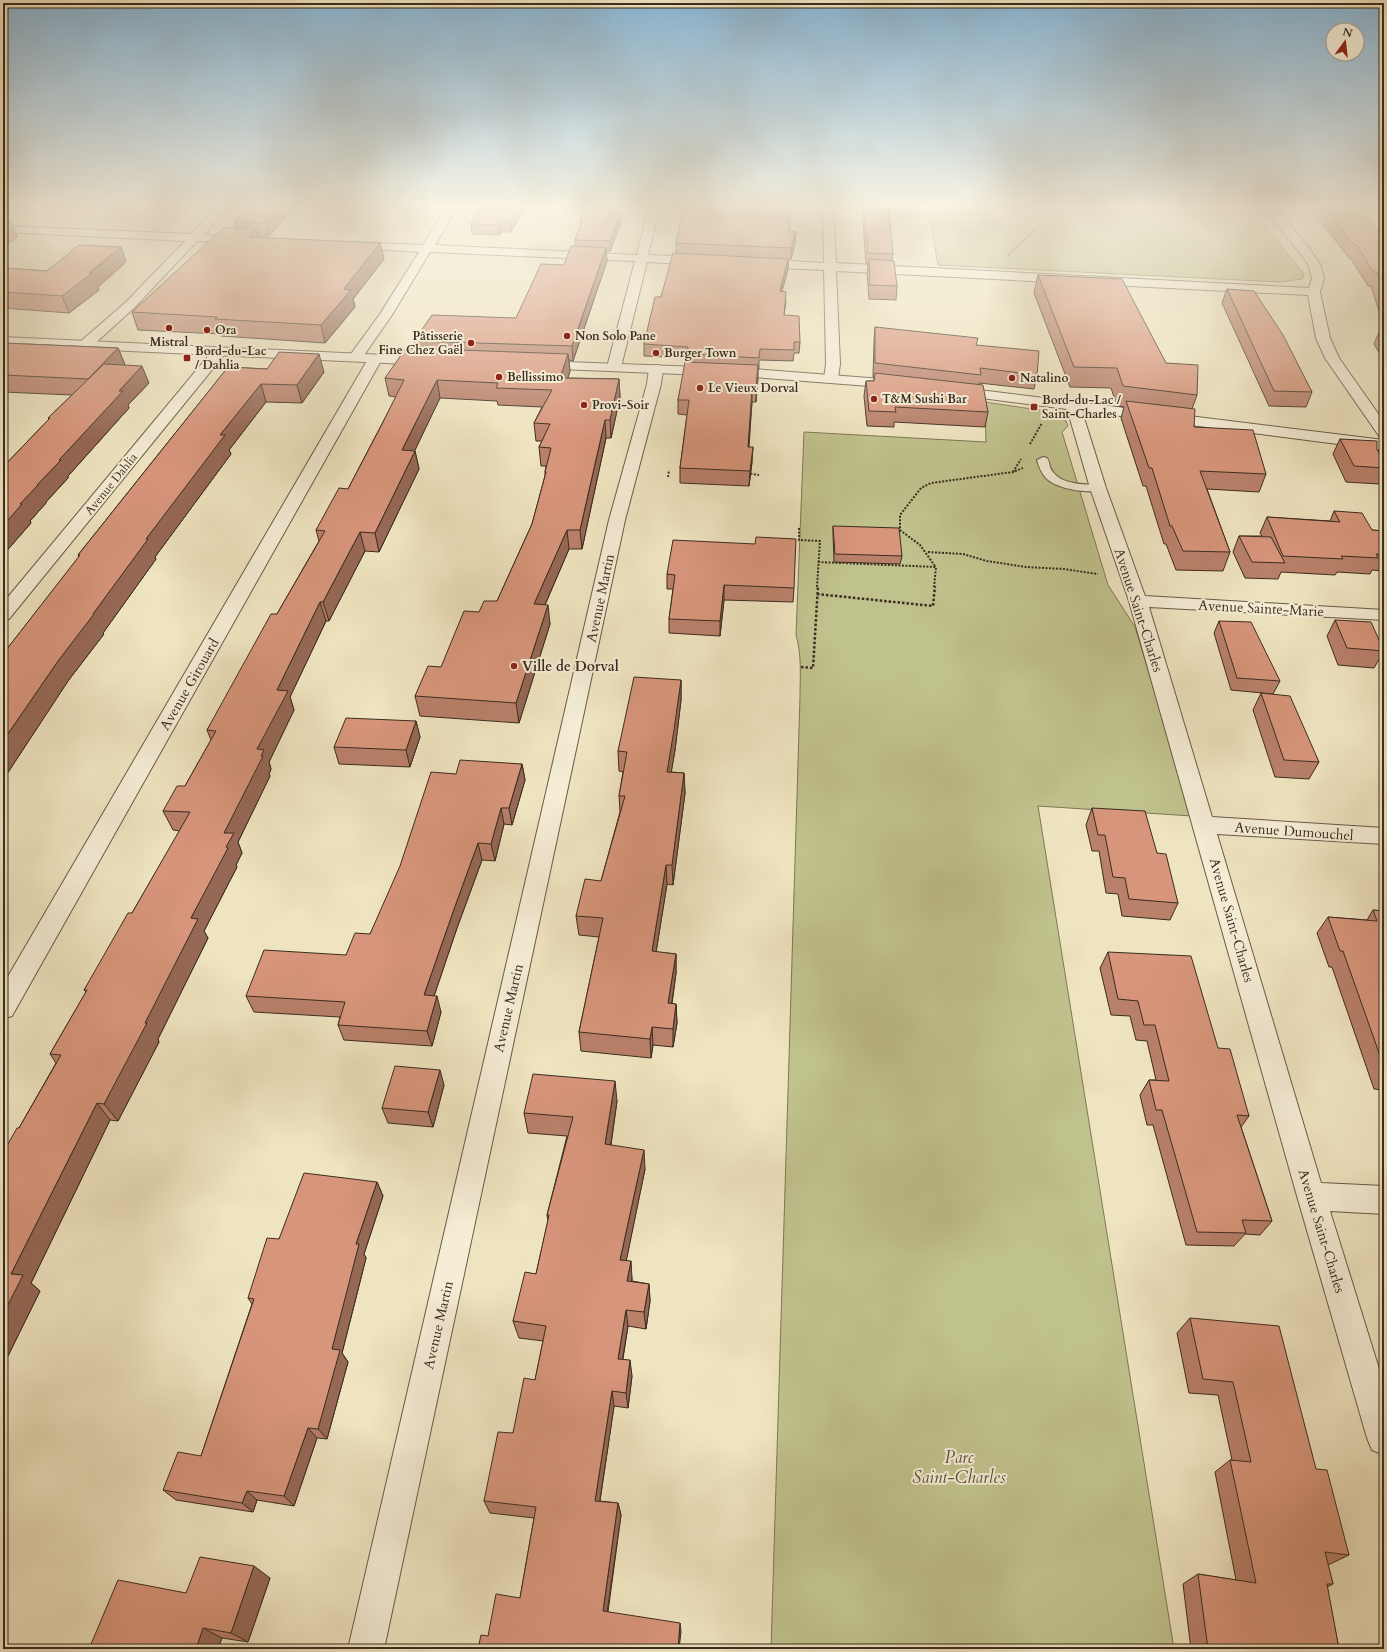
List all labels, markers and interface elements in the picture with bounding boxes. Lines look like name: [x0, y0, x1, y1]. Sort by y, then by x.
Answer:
north arrow: [1325, 22, 1365, 62]
text: N: [1341, 24, 1354, 41]
place label: Ora: [215, 322, 237, 338]
marker: Mistral: [164, 323, 174, 333]
marker: Ora: [202, 325, 212, 335]
place label: Pâtisserie Fine Chez Gaël: [378, 328, 463, 358]
place label: Non Solo Pane: [575, 328, 656, 344]
marker: Non Solo Pane: [562, 331, 572, 341]
place label: Mistral: [150, 334, 189, 350]
marker: Pâtisserie Fine Chez Gaël: [466, 338, 476, 348]
place label: Bord-du-Lac / Dahlia: [195, 343, 267, 373]
place label: Burger Town: [664, 345, 737, 361]
marker: Burger Town: [651, 348, 661, 358]
marker: Bord-du-Lac / Dahlia: [182, 353, 192, 363]
place label: Bellissimo: [507, 369, 563, 385]
place label: Natalino: [1020, 370, 1069, 386]
marker: Bellissimo: [494, 372, 504, 382]
marker: Natalino: [1007, 373, 1017, 383]
place label: Le Vieux Dorval: [708, 380, 799, 396]
marker: Le Vieux Dorval: [695, 383, 705, 393]
place label: T&M Sushi Bar: [882, 391, 967, 407]
place label: Bord-du-Lac / Saint-Charles: [1042, 392, 1122, 422]
marker: T&M Sushi Bar: [869, 394, 879, 404]
place label: Provi-Soir: [592, 397, 649, 413]
marker: Provi-Soir: [579, 400, 589, 410]
marker: Bord-du-Lac / Saint-Charles: [1029, 402, 1039, 412]
street label: Avenue Dahlia: [81, 449, 141, 518]
street label: Avenue Saint-Charles: [1110, 546, 1168, 675]
street label: Avenue Martin: [582, 552, 619, 644]
street label: Avenue Sainte-Marie: [1198, 596, 1324, 621]
street label: Avenue Girouard: [155, 634, 224, 734]
place label: Ville de Dorval: [522, 657, 619, 676]
marker: Ville de Dorval: [509, 661, 519, 671]
street label: Avenue Dumouchel: [1234, 818, 1355, 845]
street label: Avenue Saint-Charles: [1205, 856, 1259, 985]
street label: Avenue Martin: [489, 962, 528, 1054]
street label: Avenue Saint-Charles: [1294, 1167, 1350, 1296]
street label: Avenue Martin: [419, 1279, 458, 1371]
park label: Parc Saint-Charles: [912, 1446, 1006, 1489]

